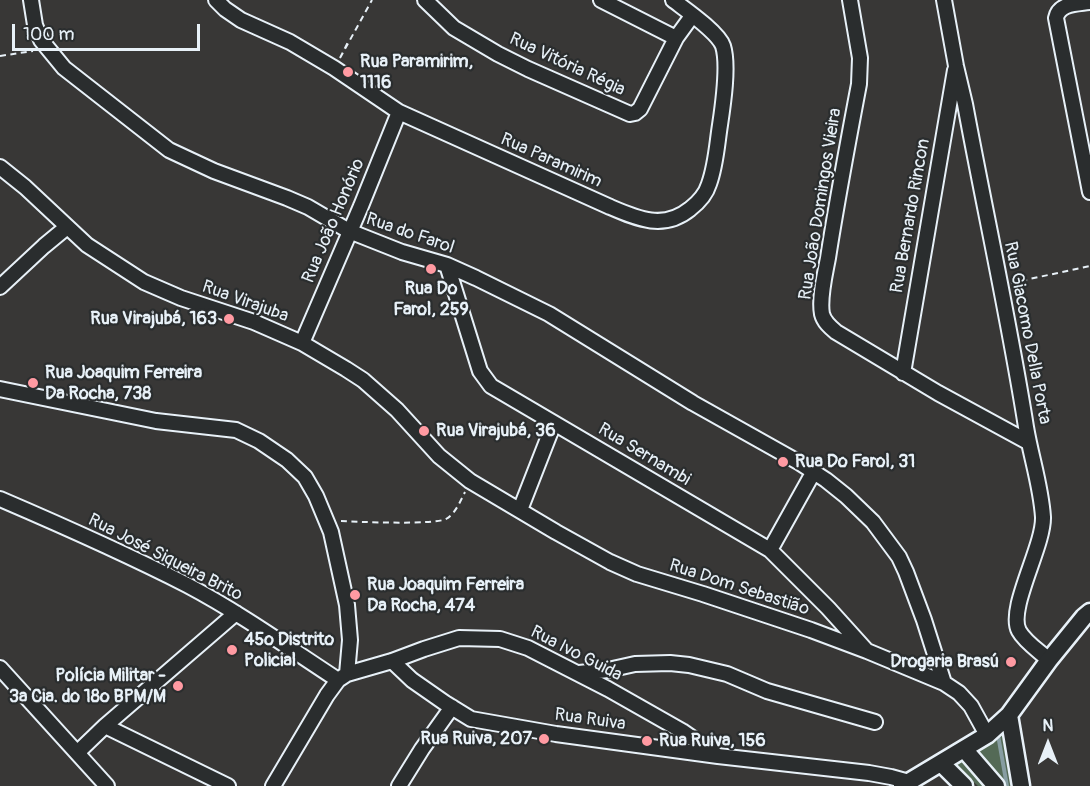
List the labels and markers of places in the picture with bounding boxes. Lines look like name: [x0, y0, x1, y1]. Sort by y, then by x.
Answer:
place label: Rua Paramirim, 1116: [360, 51, 473, 94]
marker: Rua Paramirim, 1116: [341, 65, 355, 79]
marker: Rua Do Farol, 259: [424, 262, 438, 276]
place label: Rua Do Farol, 259: [393, 278, 469, 320]
place label: Rua Virajubá, 163: [90, 308, 217, 330]
marker: Rua Virajubá, 163: [222, 312, 236, 326]
place label: Rua Joaquim Ferreira Da Rocha, 738: [45, 362, 202, 404]
marker: Rua Joaquim Ferreira Da Rocha, 738: [26, 376, 40, 390]
place label: Rua Virajubá, 36: [436, 420, 556, 442]
marker: Rua Virajubá, 36: [417, 424, 431, 438]
place label: Rua Do Farol, 31: [795, 451, 915, 473]
marker: Rua Do Farol, 31: [776, 455, 790, 469]
place label: Rua Joaquim Ferreira Da Rocha, 474: [367, 574, 524, 616]
marker: Rua Joaquim Ferreira Da Rocha, 474: [348, 588, 362, 602]
place label: 45º Distrito Policial: [244, 629, 334, 672]
marker: 45º Distrito Policial: [225, 643, 239, 657]
place label: Drogaria Brasú: [890, 651, 999, 673]
marker: Drogaria Brasú: [1004, 655, 1018, 669]
place label: Polícia Militar - 3ª Cia. do 18º BPM/M: [9, 665, 166, 708]
marker: Polícia Militar - 3ª Cia. do 18º BPM/M: [171, 679, 185, 693]
place label: Rua Ruiva, 207: [421, 728, 532, 750]
place label: Rua Ruiva, 156: [659, 730, 766, 752]
marker: Rua Ruiva, 207: [537, 732, 551, 746]
marker: Rua Ruiva, 156: [640, 734, 654, 748]

